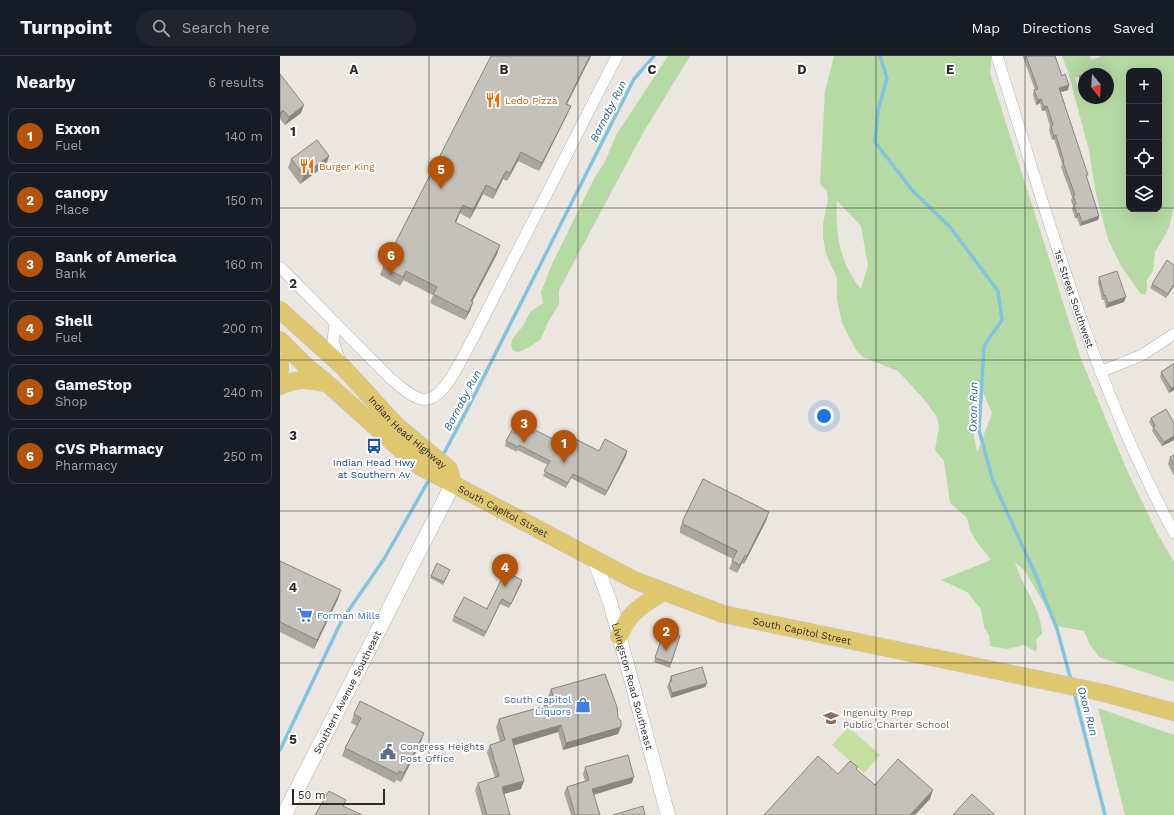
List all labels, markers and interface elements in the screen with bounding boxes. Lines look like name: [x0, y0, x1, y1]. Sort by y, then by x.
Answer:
search box: [136, 10, 416, 46]
text: Turnpoint: [20, 16, 112, 39]
icon: search: [150, 17, 172, 39]
text: Search here: [182, 19, 270, 37]
text: Map: [972, 20, 1000, 36]
text: Directions: [1022, 20, 1091, 36]
text: Saved: [1113, 20, 1154, 36]
text: A: [350, 62, 359, 77]
text: B: [500, 62, 509, 77]
text: C: [648, 62, 657, 77]
text: D: [797, 62, 807, 77]
text: E: [946, 62, 954, 77]
north arrow: [1078, 68, 1114, 104]
map controls: [1126, 68, 1162, 212]
button: +: [1126, 68, 1162, 104]
text: Nearby: [16, 72, 75, 92]
text: 6 results: [208, 75, 264, 90]
water label: Barnaby Run: [587, 78, 629, 144]
restaurant icon: Ledo Pizza: [484, 91, 502, 109]
place label: Ledo Pizza: [505, 95, 558, 106]
button: −: [1126, 104, 1162, 140]
text: Exxon: [55, 120, 100, 138]
text: 1: [290, 124, 296, 139]
text: 1: [27, 129, 33, 144]
text: 140 m: [225, 129, 263, 144]
text: Fuel: [55, 138, 82, 153]
button: locate: [1126, 140, 1162, 176]
pin: 5: [428, 156, 454, 189]
restaurant icon: Burger King: [298, 157, 316, 175]
place label: Burger King: [319, 161, 375, 172]
button: layers: [1126, 176, 1162, 212]
text: canopy: [55, 184, 108, 202]
text: 2: [26, 193, 34, 208]
text: 150 m: [225, 193, 263, 208]
text: Place: [55, 202, 89, 217]
pin: 6: [378, 242, 404, 275]
text: Bank of America: [55, 248, 176, 266]
street label: 1st Street Southwest: [1052, 249, 1097, 350]
text: 3: [26, 257, 34, 272]
text: 160 m: [225, 257, 263, 272]
text: Bank: [55, 266, 86, 281]
text: 2: [289, 276, 297, 291]
text: Shell: [55, 312, 92, 330]
text: 4: [26, 321, 34, 336]
text: 200 m: [222, 321, 263, 336]
text: Fuel: [55, 330, 82, 345]
water label: Barnaby Run: [441, 368, 484, 433]
text: GameStop: [55, 376, 132, 394]
water label: Oxon Run: [967, 382, 980, 432]
text: 5: [26, 385, 34, 400]
text: 240 m: [223, 385, 263, 400]
text: Shop: [55, 394, 87, 409]
street label: Indian Head Highway: [366, 394, 449, 471]
your location: [814, 406, 834, 426]
pin: 3: [511, 410, 537, 443]
text: 3: [289, 428, 297, 443]
pin: 1: [551, 430, 577, 463]
bus stop icon: Indian Head Hwy at Southern Av: [365, 437, 383, 455]
text: CVS Pharmacy: [55, 440, 163, 458]
text: 6: [26, 449, 34, 464]
text: 250 m: [223, 449, 263, 464]
place label: Indian Head Hwy at Southern Av: [333, 457, 416, 480]
text: Pharmacy: [55, 458, 117, 473]
street label: South Capitol Street: [456, 483, 551, 540]
pin: 4: [492, 554, 518, 587]
text: 4: [289, 580, 298, 595]
supermarket icon: Forman Mills: [296, 606, 314, 624]
place label: Forman Mills: [317, 610, 380, 621]
street label: South Capitol Street: [752, 615, 853, 647]
pin: 2: [653, 618, 679, 651]
street label: Livingston Road Southeast: [610, 622, 655, 752]
street label: Southern Avenue Southeast: [311, 628, 384, 756]
water label: Oxon Run: [1075, 685, 1100, 737]
place label: South Capitol Liquors: [504, 694, 571, 717]
shop icon: South Capitol Liquors: [574, 696, 592, 714]
place label: Ingenuity Prep Public Charter School: [843, 707, 949, 730]
school or university icon: Ingenuity Prep Public Charter School: [822, 709, 840, 727]
text: 5: [289, 732, 297, 747]
place label: Congress Heights Post Office: [400, 741, 485, 764]
public building icon: Congress Heights Post Office: [379, 743, 397, 761]
scale bar: [292, 787, 385, 806]
text: 50 m: [298, 789, 325, 802]

